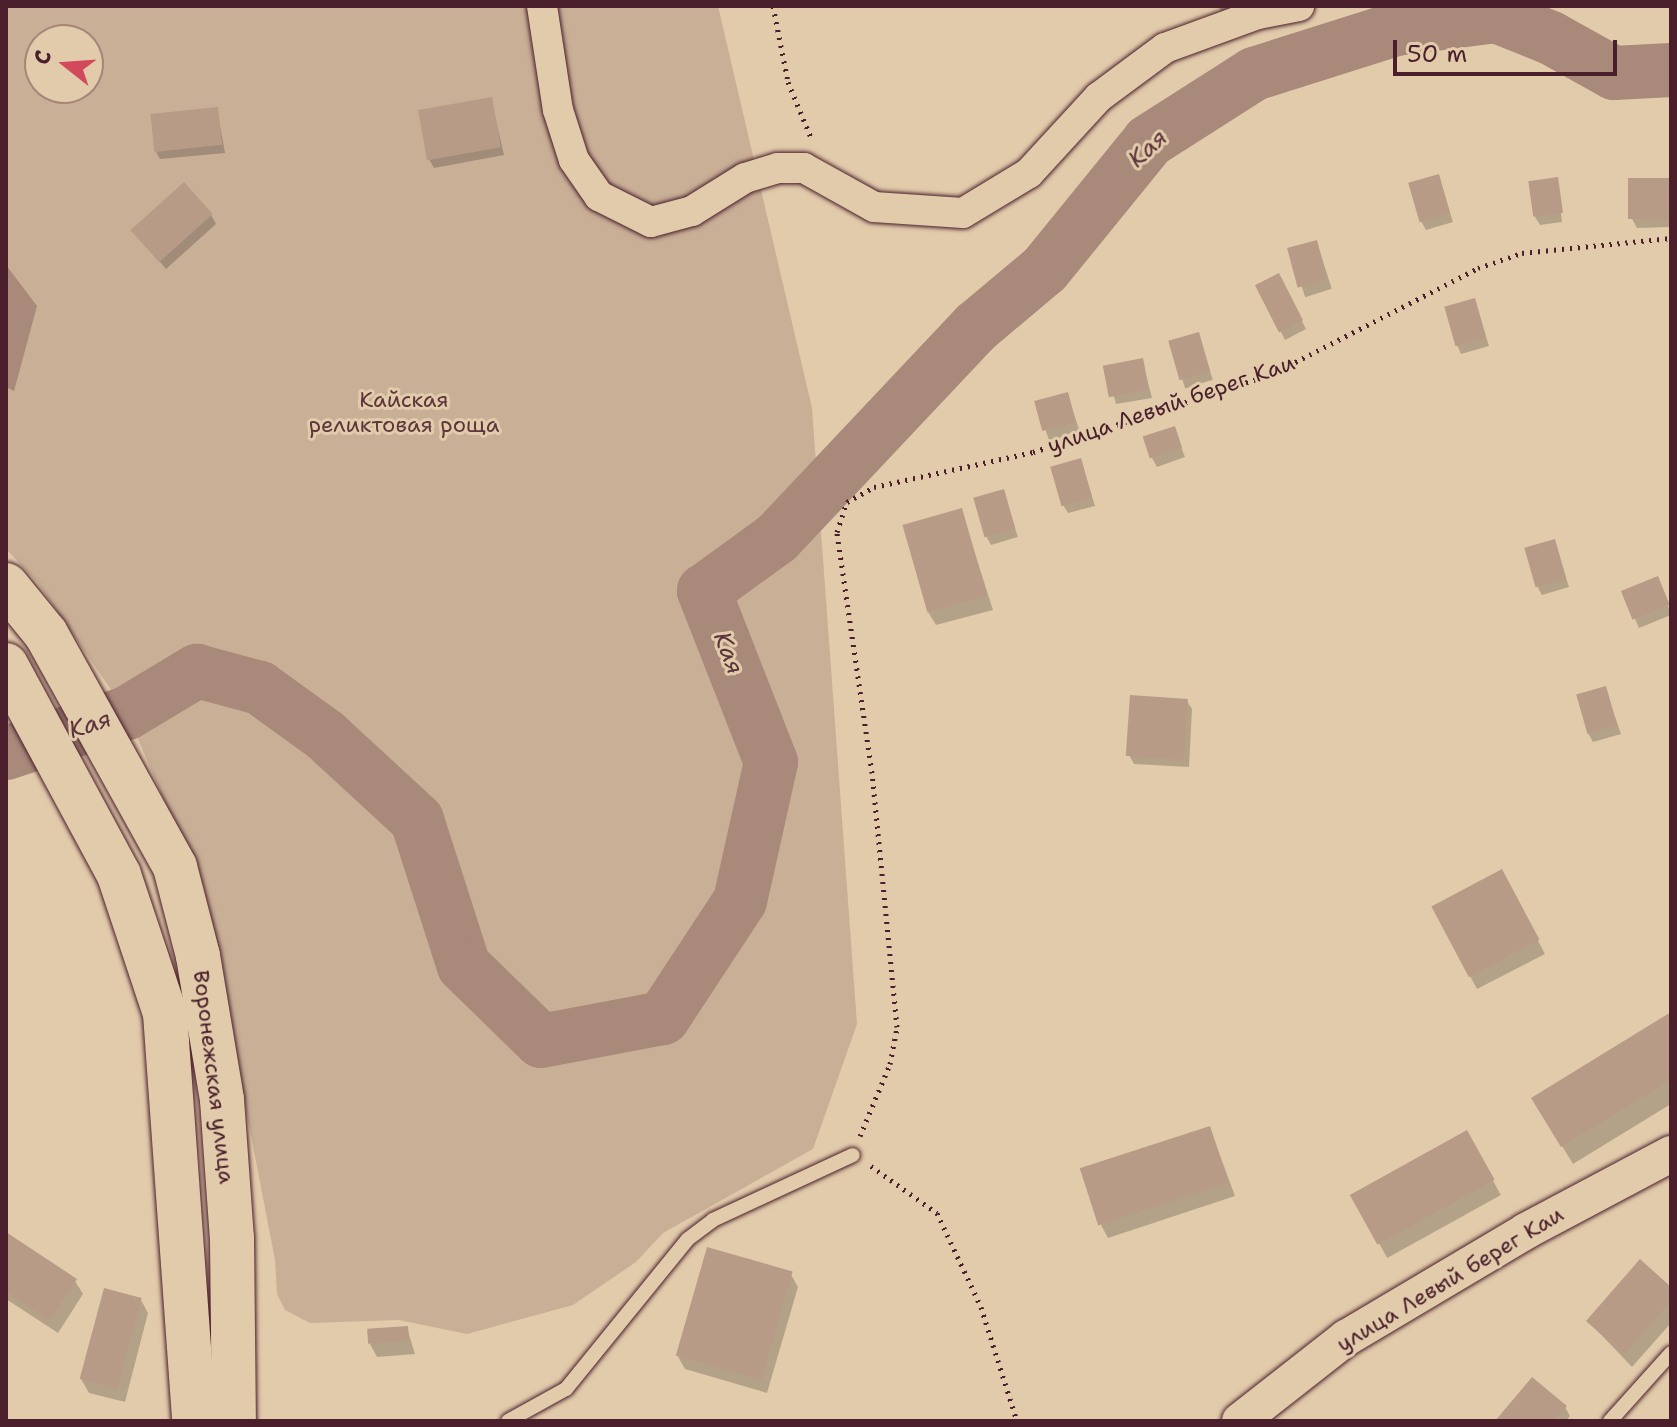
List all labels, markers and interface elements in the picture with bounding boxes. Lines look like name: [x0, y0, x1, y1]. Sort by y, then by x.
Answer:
north arrow: [24, 24, 104, 104]
scale bar: [1397, 24, 1621, 74]
text: 50 m: [1407, 38, 1467, 70]
text: С: [27, 47, 58, 68]
water label: Кая: [1122, 124, 1174, 174]
street label: улица Левый берег Каи: [1044, 349, 1298, 459]
park label: Кайская реликтовая роща: [309, 386, 499, 438]
water label: Кая: [707, 628, 749, 678]
water label: Кая: [65, 705, 115, 745]
street label: Воронежская улица: [188, 969, 240, 1185]
street label: улица Левый берег Каи: [1332, 1201, 1568, 1357]

